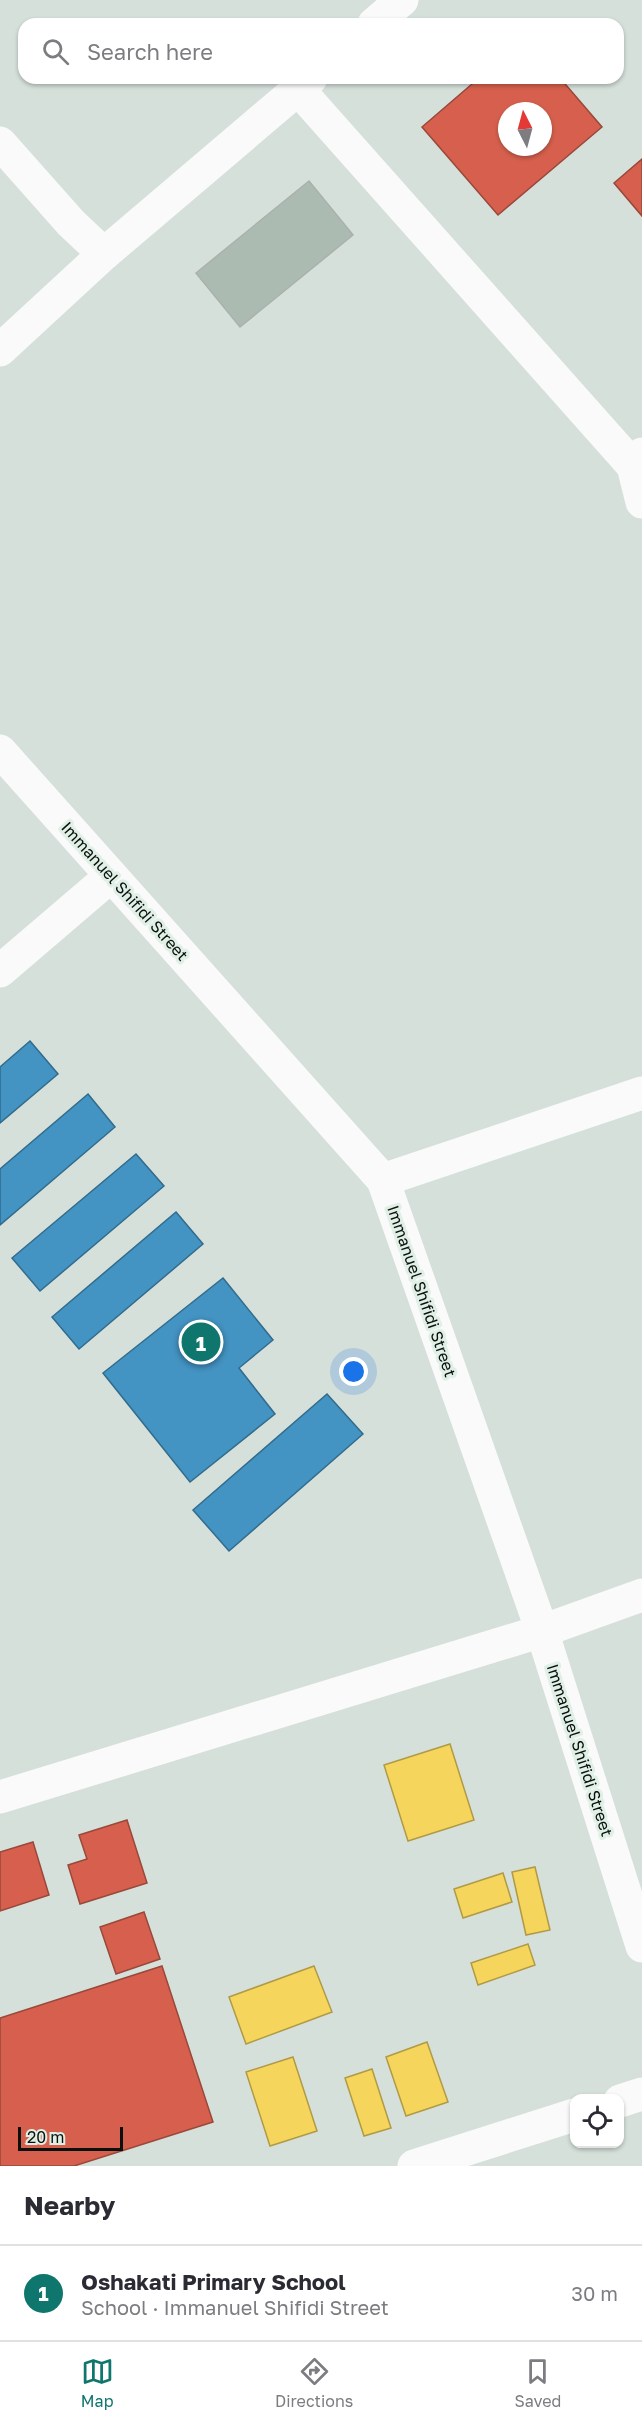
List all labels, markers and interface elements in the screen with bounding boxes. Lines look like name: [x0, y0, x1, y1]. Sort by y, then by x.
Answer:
search box: [18, 18, 624, 84]
icon: search: [39, 35, 72, 68]
text: Search here: [87, 38, 213, 65]
north arrow: [498, 102, 552, 156]
street label: Immanuel Shifidi Street: [57, 817, 193, 965]
street label: Immanuel Shifidi Street: [383, 1203, 461, 1379]
pin: 1: [182, 1320, 220, 1364]
your location: [339, 1357, 368, 1386]
street label: Immanuel Shifidi Street: [543, 1661, 617, 1839]
map controls: [570, 2094, 624, 2148]
button: locate: [570, 2094, 624, 2148]
scale bar: [18, 2124, 123, 2152]
text: 20 m: [27, 2127, 64, 2147]
text: Nearby: [24, 2190, 115, 2221]
text: Oshakati Primary School: [81, 2268, 346, 2295]
text: 1: [38, 2281, 49, 2305]
text: 30 m: [571, 2281, 618, 2305]
text: School · Immanuel Shifidi Street: [81, 2295, 389, 2319]
tab: Map: [81, 2355, 114, 2411]
tab: Directions: [275, 2355, 353, 2411]
tab: Saved: [515, 2355, 561, 2411]

